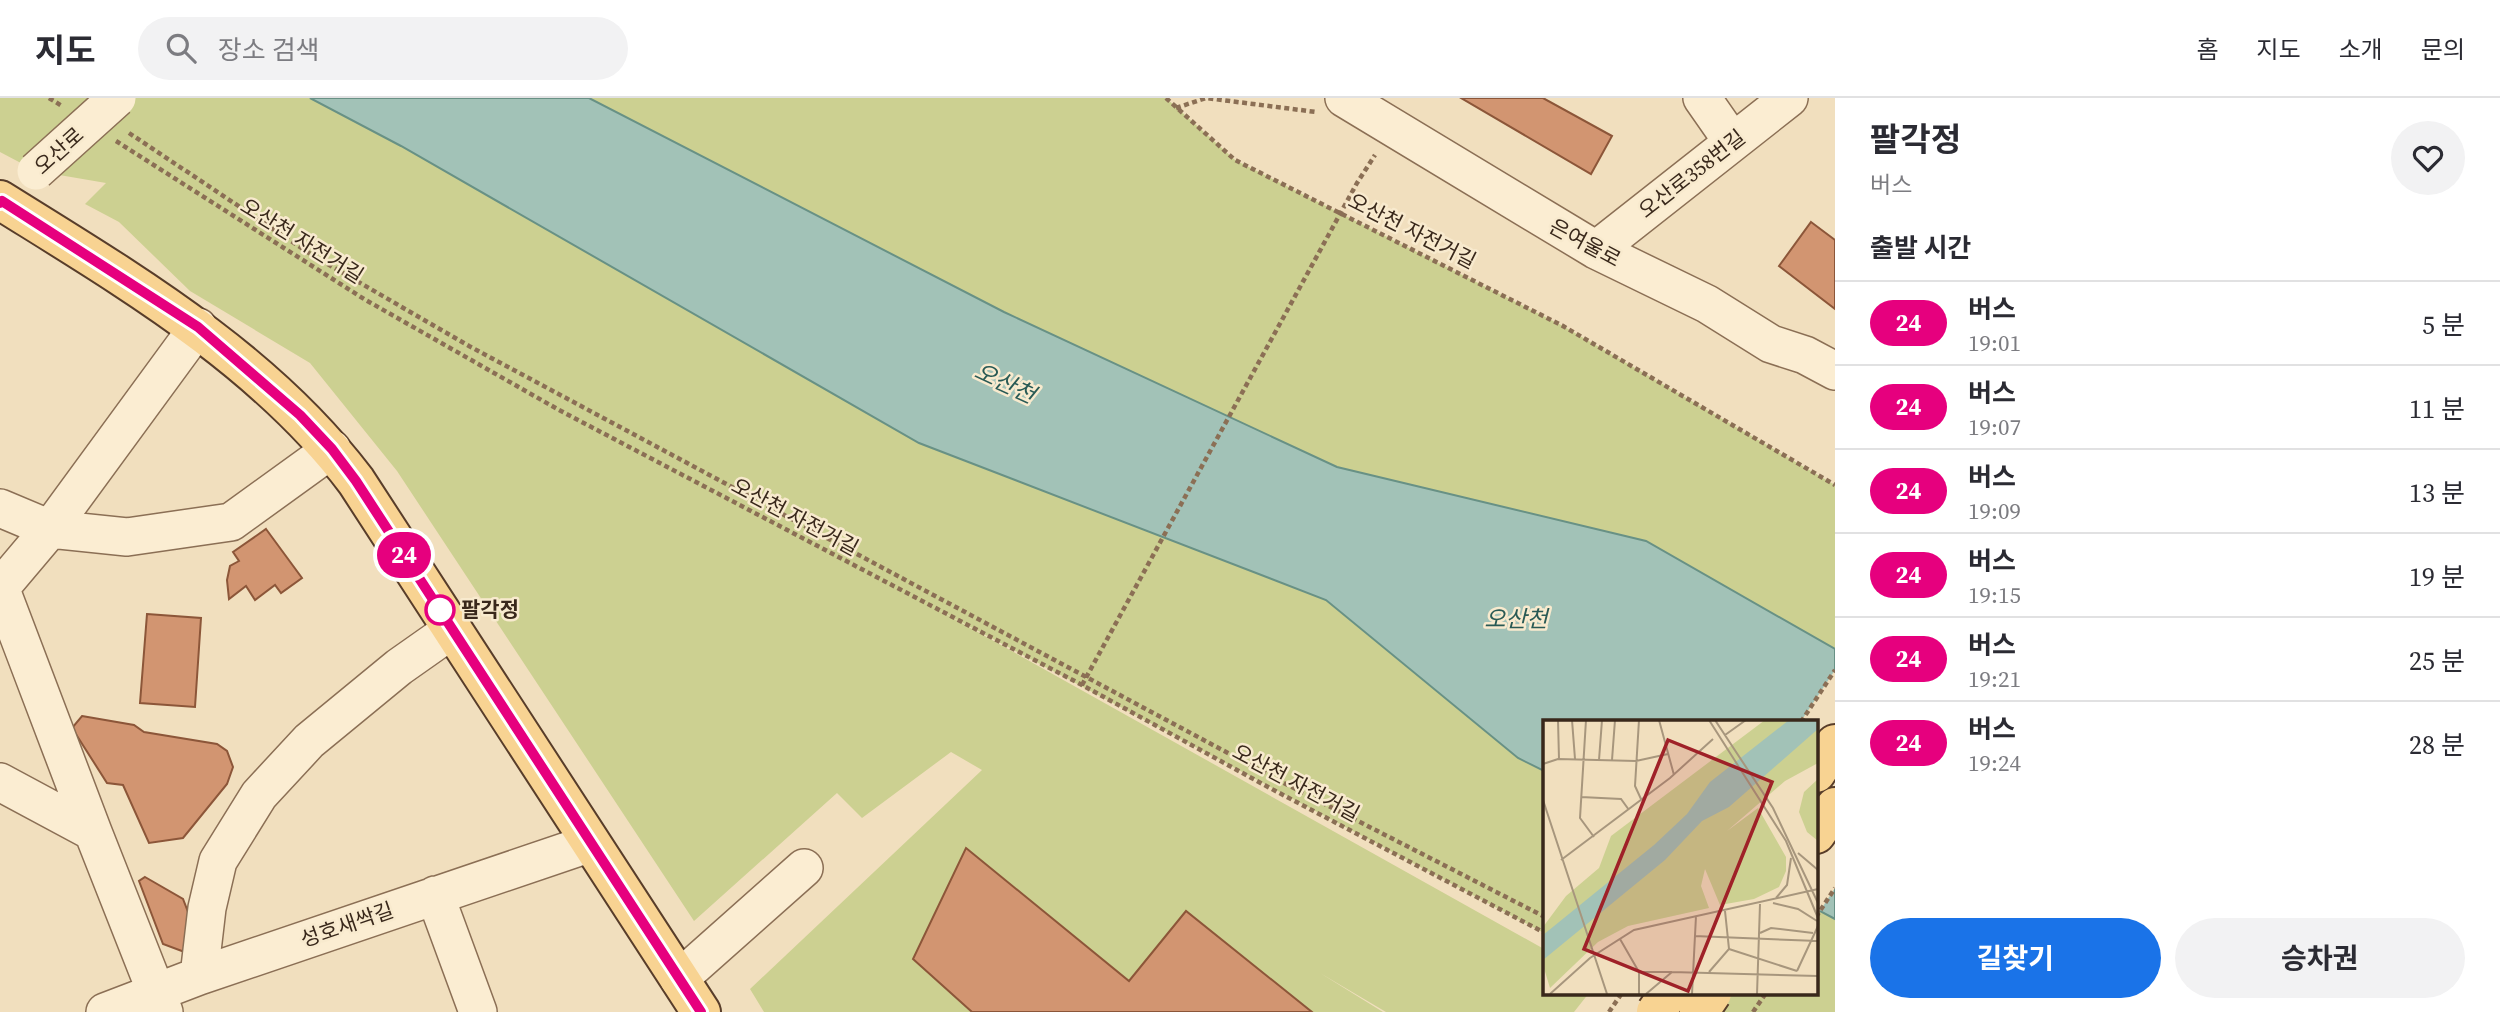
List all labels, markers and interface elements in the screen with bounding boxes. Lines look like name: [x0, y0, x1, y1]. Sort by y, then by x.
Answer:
search box: [138, 17, 628, 80]
text: 지도: [35, 28, 96, 73]
icon: search: [162, 29, 200, 67]
text: 장소 검색: [218, 32, 319, 68]
text: 홈: [2196, 33, 2218, 66]
text: 지도: [2256, 33, 2301, 66]
text: 소개: [2339, 33, 2383, 66]
text: 문의: [2421, 33, 2465, 66]
text: 팔각정: [1870, 117, 1961, 162]
street label: 오산로: [27, 120, 90, 181]
button: heart: [2391, 121, 2465, 195]
street label: 오산로358번길: [1632, 123, 1751, 224]
text: 버스: [1870, 169, 1912, 201]
street label: 오산천 자전거길: [1343, 186, 1481, 275]
street label: 오산천 자전거길: [235, 191, 369, 290]
street label: 은여울로: [1544, 212, 1626, 274]
text: 출발 시간: [1870, 230, 1971, 266]
text: 버스: [1968, 291, 2016, 327]
text: 24: [1895, 306, 1922, 339]
text: 5 분: [2422, 307, 2465, 343]
text: 19:01: [1968, 327, 2021, 359]
water label: 오산천: [969, 355, 1043, 412]
text: 버스: [1968, 375, 2016, 411]
text: 24: [1895, 390, 1922, 423]
text: 11 분: [2409, 391, 2465, 427]
text: 19:07: [1968, 411, 2021, 443]
text: 버스: [1968, 459, 2016, 495]
street label: 오산천 자전거길: [727, 471, 864, 562]
text: 24: [1895, 474, 1922, 507]
text: 13 분: [2409, 475, 2465, 511]
text: 19:09: [1968, 495, 2021, 527]
line badge: 24: [372, 532, 436, 578]
text: 24: [391, 538, 417, 571]
text: 버스: [1968, 543, 2016, 579]
text: 24: [1895, 558, 1922, 591]
text: 19 분: [2409, 559, 2465, 595]
text: 19:15: [1968, 579, 2021, 611]
marker: 팔각정: [425, 595, 455, 625]
place label: 팔각정: [461, 595, 519, 624]
water label: 오산천: [1484, 603, 1551, 635]
text: 버스: [1968, 627, 2016, 663]
text: 24: [1895, 642, 1922, 675]
text: 25 분: [2409, 643, 2465, 679]
text: 19:21: [1968, 663, 2021, 695]
text: 버스: [1968, 711, 2016, 747]
inset map: [1543, 720, 1818, 995]
text: 24: [1895, 726, 1922, 759]
text: 28 분: [2409, 727, 2465, 763]
street label: 오산천 자전거길: [1228, 737, 1365, 828]
text: 19:24: [1968, 747, 2021, 779]
street label: 성호새싹길: [296, 895, 397, 954]
button: 길찾기: [1870, 918, 2161, 998]
button: 승차권: [2175, 918, 2465, 998]

